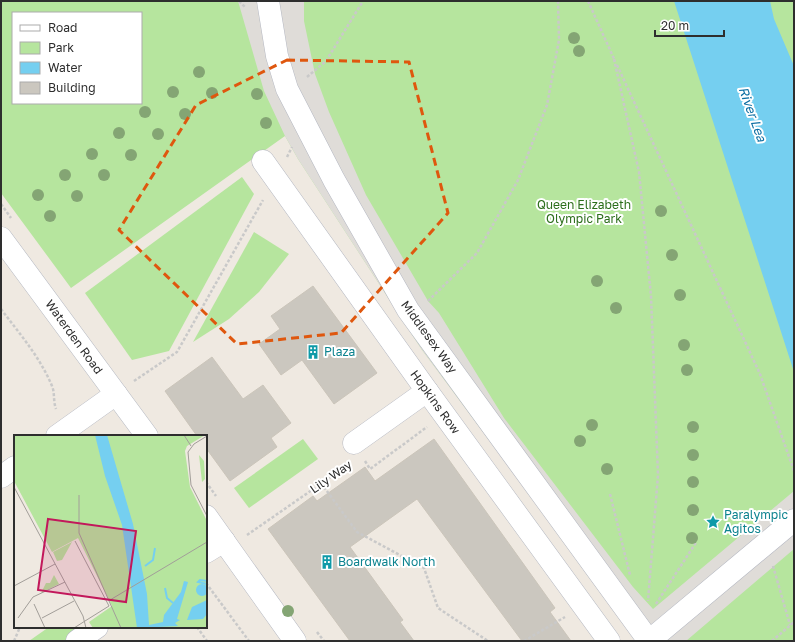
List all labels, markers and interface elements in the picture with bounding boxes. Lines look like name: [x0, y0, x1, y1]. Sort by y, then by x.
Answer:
legend: [12, 12, 142, 104]
scale bar: [655, 12, 724, 38]
text: 20 m: [661, 18, 689, 33]
text: Road: [48, 20, 77, 35]
text: Park: [48, 40, 74, 55]
text: Water: [48, 60, 82, 75]
text: Building: [48, 80, 96, 95]
water label: River Lea: [736, 84, 771, 144]
park label: Queen Elizabeth Olympic Park: [537, 197, 631, 226]
street label: Waterden Road: [42, 297, 106, 377]
street label: Middlesex Way: [398, 298, 461, 376]
building icon: Plaza: [305, 344, 321, 360]
place label: Plaza: [324, 344, 355, 359]
street label: Hopkins Row: [407, 367, 464, 437]
inset map: [14, 435, 207, 628]
street label: Lily Way: [307, 457, 355, 496]
place label: Paralympic Agitos: [724, 507, 788, 536]
place icon: Paralympic Agitos: [705, 514, 721, 530]
building icon: Boardwalk North: [319, 554, 335, 570]
place label: Boardwalk North: [338, 554, 435, 569]

